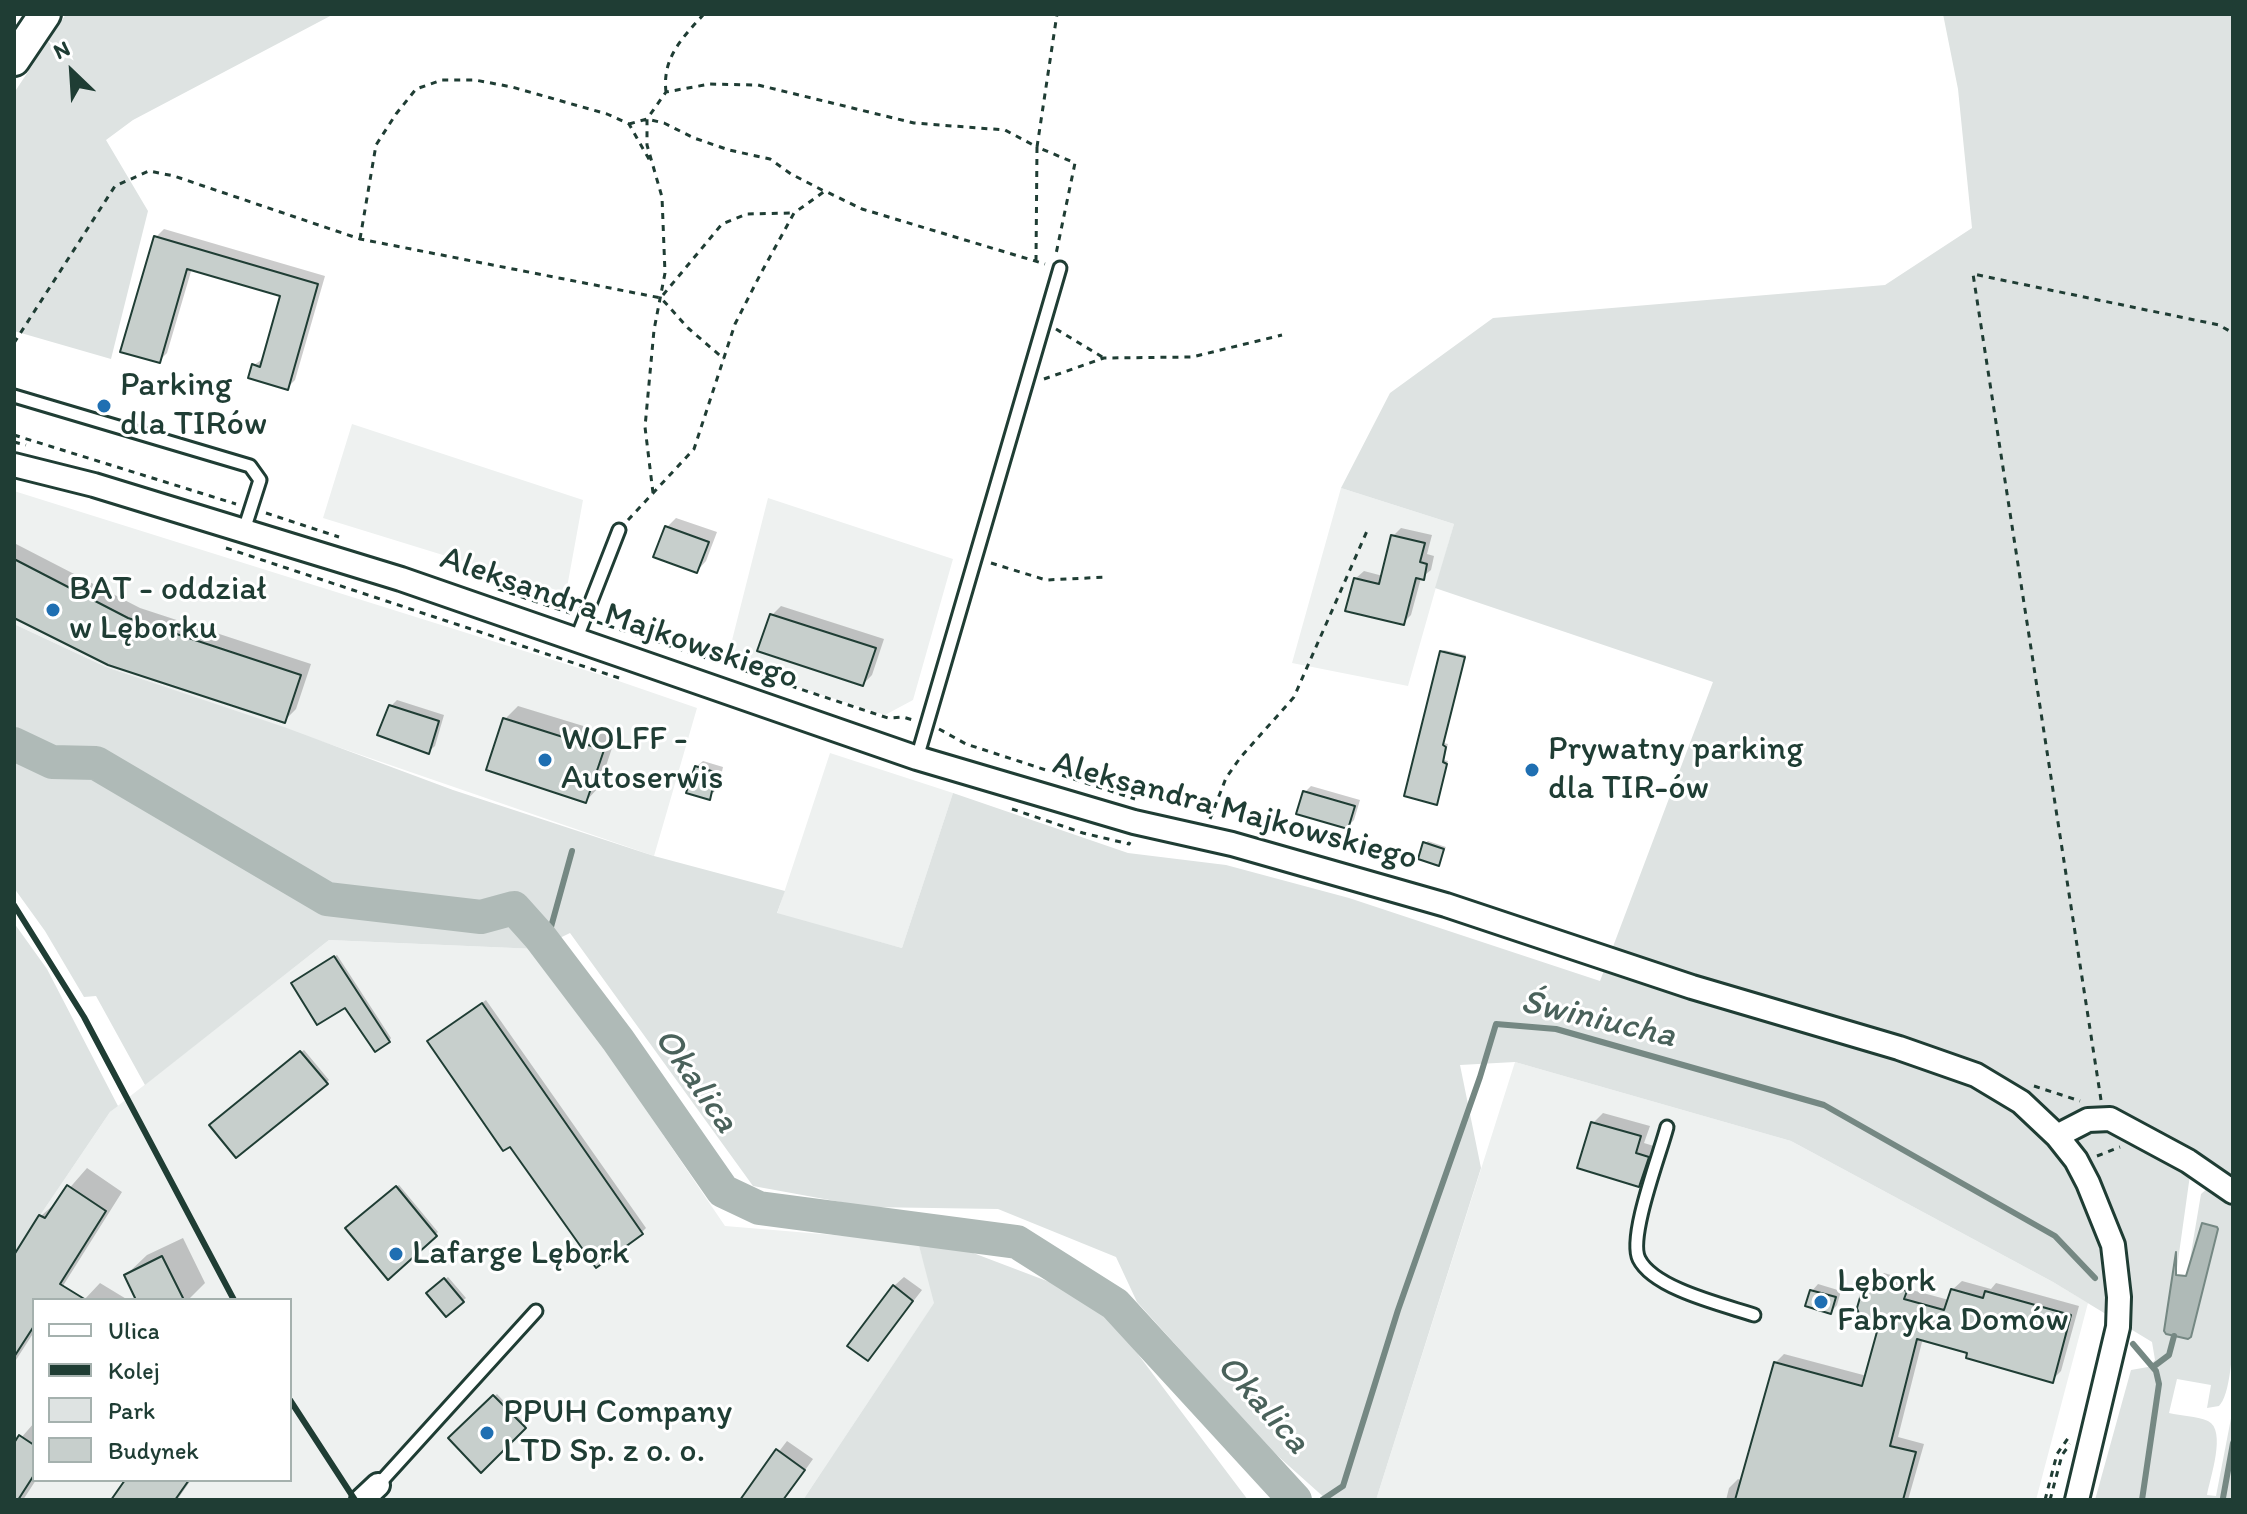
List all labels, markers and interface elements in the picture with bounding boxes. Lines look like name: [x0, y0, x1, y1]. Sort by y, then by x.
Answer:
north arrow: [32, 32, 112, 112]
text: N: [49, 34, 74, 65]
place label: Parking dla TIRów: [120, 366, 267, 446]
marker: Parking dla TIRów: [95, 397, 113, 415]
street label: Aleksandra Majkowskiego: [435, 539, 803, 699]
place label: BAT - oddział w Lęborku: [69, 570, 267, 650]
marker: BAT - oddział w Lęborku: [44, 601, 62, 619]
place label: WOLFF - Autoserwis: [561, 720, 723, 800]
place label: Prywatny parking dla TIR-ów: [1548, 730, 1803, 810]
street label: Aleksandra Majkowskiego: [1048, 744, 1422, 880]
marker: WOLFF - Autoserwis: [536, 751, 554, 769]
marker: Prywatny parking dla TIR-ów: [1523, 761, 1541, 779]
water label: Świniucha: [1516, 981, 1680, 1059]
water label: Okalica: [643, 1020, 747, 1142]
place label: Lafarge Lębork: [412, 1234, 629, 1274]
marker: Lafarge Lębork: [387, 1245, 405, 1263]
place label: Lębork Fabryka Domów: [1837, 1262, 2069, 1342]
marker: Lębork Fabryka Domów: [1812, 1293, 1830, 1311]
legend: [32, 1298, 292, 1482]
text: Ulica: [108, 1316, 160, 1345]
water label: Okalica: [1206, 1347, 1318, 1463]
text: Kolej: [108, 1356, 160, 1385]
place label: PPUH Company LTD Sp. z o. o.: [503, 1393, 732, 1472]
text: Park: [108, 1396, 155, 1425]
marker: PPUH Company LTD Sp. z o. o.: [478, 1424, 496, 1442]
text: Budynek: [108, 1436, 199, 1465]

